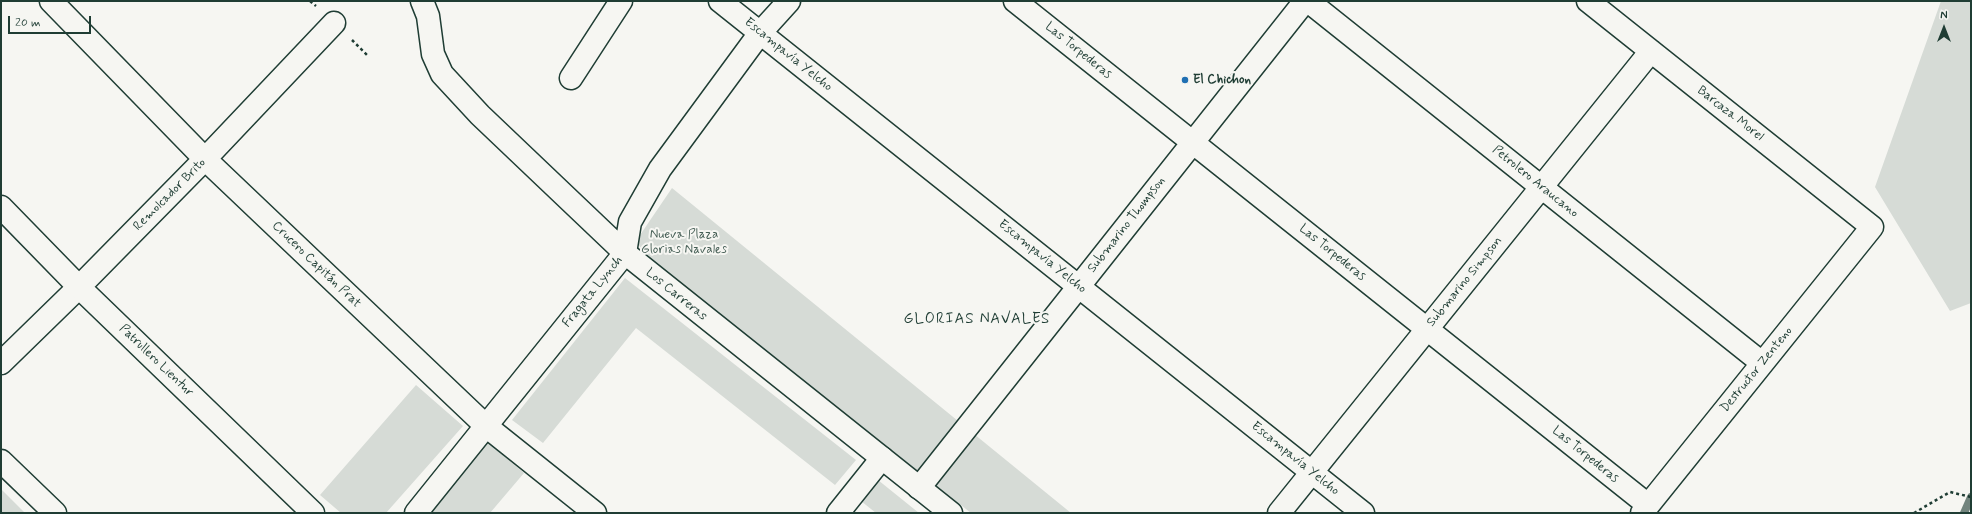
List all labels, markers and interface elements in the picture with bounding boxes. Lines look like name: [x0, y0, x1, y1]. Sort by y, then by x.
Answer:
scale bar: [10, 8, 93, 34]
north arrow: [1924, 8, 1964, 48]
text: N: [1940, 9, 1948, 23]
text: 20 m: [15, 15, 41, 31]
street label: Escampavía Yelcho: [741, 15, 835, 95]
street label: Las Torpederas: [1041, 19, 1115, 83]
place label: El Chichon: [1193, 72, 1251, 88]
marker: El Chichon: [1180, 75, 1190, 85]
street label: Barcaza Morel: [1694, 83, 1766, 145]
street label: Petrolero Araucano: [1489, 142, 1581, 222]
street label: Remolcador Brito: [130, 155, 210, 235]
street label: Submarino Thompson: [1085, 174, 1169, 276]
street label: Escampavía Yelcho: [995, 217, 1089, 297]
street label: Crucero Capitán Prat: [268, 218, 364, 312]
street label: Las Torpederas: [1295, 221, 1369, 285]
park label: Nueva Plaza Glorias Navales: [641, 227, 727, 258]
street label: Submarino Simpson: [1424, 234, 1506, 330]
street label: Fragata Lynch: [559, 253, 627, 331]
street label: Los Carreras: [642, 265, 710, 325]
district label: GLORIAS NAVALES: [903, 311, 1051, 329]
street label: Patrullero Lientur: [116, 322, 196, 400]
street label: Destructor Zenteno: [1718, 324, 1796, 416]
street label: Escampavía Yelcho: [1248, 419, 1342, 499]
street label: Las Torpederas: [1548, 423, 1622, 487]

